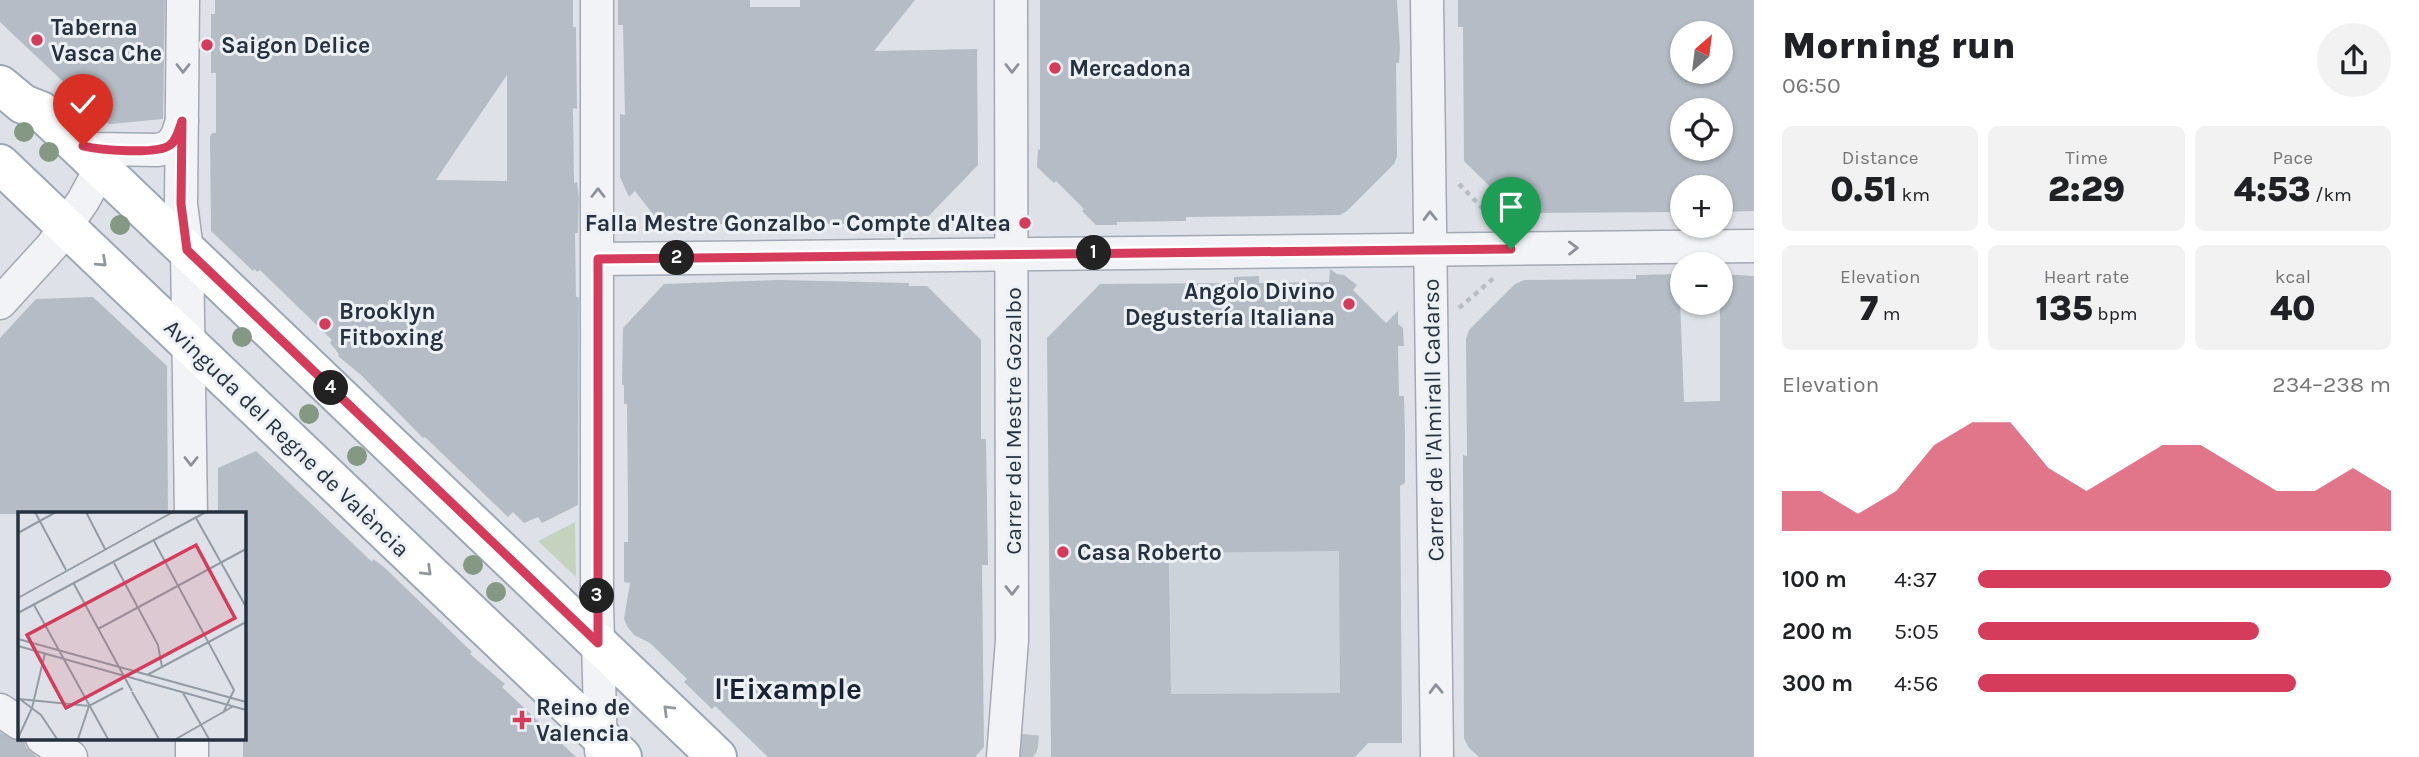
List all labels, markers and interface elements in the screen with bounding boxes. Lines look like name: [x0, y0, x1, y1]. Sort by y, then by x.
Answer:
place label: Taberna Vasca Che: [51, 14, 162, 67]
north arrow: [1670, 21, 1732, 84]
map controls: [1670, 21, 1733, 315]
text: Morning run: [1782, 23, 2016, 68]
button: share: [2317, 23, 2391, 97]
marker: Taberna Vasca Che: [29, 32, 45, 48]
place label: Saigon Delice: [221, 32, 370, 59]
marker: Saigon Delice: [199, 37, 215, 53]
place label: Mercadona: [1069, 55, 1191, 82]
marker: Mercadona: [1047, 60, 1063, 76]
one-way arrow: [175, 63, 191, 74]
one-way arrow: [1004, 63, 1020, 74]
text: 06:50: [1782, 72, 1841, 99]
pin: [53, 74, 113, 146]
icon: check: [64, 85, 102, 123]
button: locate: [1670, 98, 1733, 161]
text: Distance: [1842, 147, 1919, 169]
text: Time: [2065, 147, 2108, 169]
text: Pace: [2273, 147, 2313, 169]
text: 0.51: [1830, 169, 1897, 210]
text: 2:29: [2048, 169, 2125, 210]
text: 4:53: [2234, 169, 2311, 210]
button: +: [1670, 175, 1733, 238]
pin: [1481, 177, 1541, 249]
text: km: [1897, 184, 1930, 206]
text: /km: [2311, 184, 2352, 206]
one-way arrow: [590, 187, 606, 197]
icon: arrive: [1492, 188, 1530, 226]
place label: Falla Mestre Gonzalbo - Compte d'Altea: [585, 210, 1011, 237]
one-way arrow: [1422, 211, 1438, 221]
marker: Falla Mestre Gonzalbo - Compte d'Altea: [1017, 215, 1033, 231]
pin: 1: [1076, 236, 1112, 270]
pin: 2: [660, 240, 694, 276]
one-way arrow: [1568, 240, 1579, 256]
text: 1: [1090, 241, 1097, 263]
text: 2: [671, 246, 682, 268]
button: −: [1670, 252, 1733, 315]
one-way arrow: [94, 254, 107, 267]
text: Elevation: [1840, 266, 1920, 288]
text: Heart rate: [2044, 266, 2129, 288]
text: kcal: [2275, 266, 2311, 288]
place label: Angolo Divino Degustería Italiana: [1125, 278, 1335, 331]
street label: Carrer de l'Almirall Cadarso: [1418, 278, 1449, 562]
street label: Carrer del Mestre Gozalbo: [1000, 287, 1027, 555]
text: 7: [1860, 288, 1878, 329]
text: 135: [2035, 288, 2093, 329]
text: 40: [2270, 288, 2316, 329]
marker: Angolo Divino Degustería Italiana: [1341, 296, 1357, 312]
place label: Brooklyn Fitboxing: [339, 298, 443, 351]
text: m: [1878, 303, 1901, 325]
text: bpm: [2093, 303, 2138, 325]
street label: Avinguda del Regne de València: [158, 314, 415, 563]
marker: Brooklyn Fitboxing: [317, 316, 333, 332]
pin: 4: [314, 370, 348, 406]
text: Elevation: [1782, 371, 1879, 398]
text: 234–238 m: [2272, 371, 2391, 398]
text: 4: [325, 376, 336, 398]
one-way arrow: [183, 456, 199, 466]
inset map: [18, 512, 245, 740]
place label: Casa Roberto: [1077, 539, 1222, 566]
marker: Casa Roberto: [1055, 544, 1071, 560]
one-way arrow: [419, 563, 432, 575]
text: 100 m: [1782, 566, 1847, 593]
text: 4:37: [1894, 566, 1937, 593]
pin: 3: [580, 578, 614, 614]
text: 3: [591, 584, 602, 606]
one-way arrow: [1004, 585, 1020, 595]
text: 200 m: [1782, 618, 1853, 645]
text: 5:05: [1894, 618, 1939, 645]
text: 300 m: [1782, 670, 1853, 697]
text: 4:56: [1894, 670, 1938, 697]
district label: l'Eixample: [714, 671, 862, 707]
one-way arrow: [1429, 683, 1444, 694]
place label: Reino de Valencia: [536, 694, 630, 747]
one-way arrow: [663, 705, 676, 718]
marker: Reino de Valencia: [514, 712, 530, 728]

